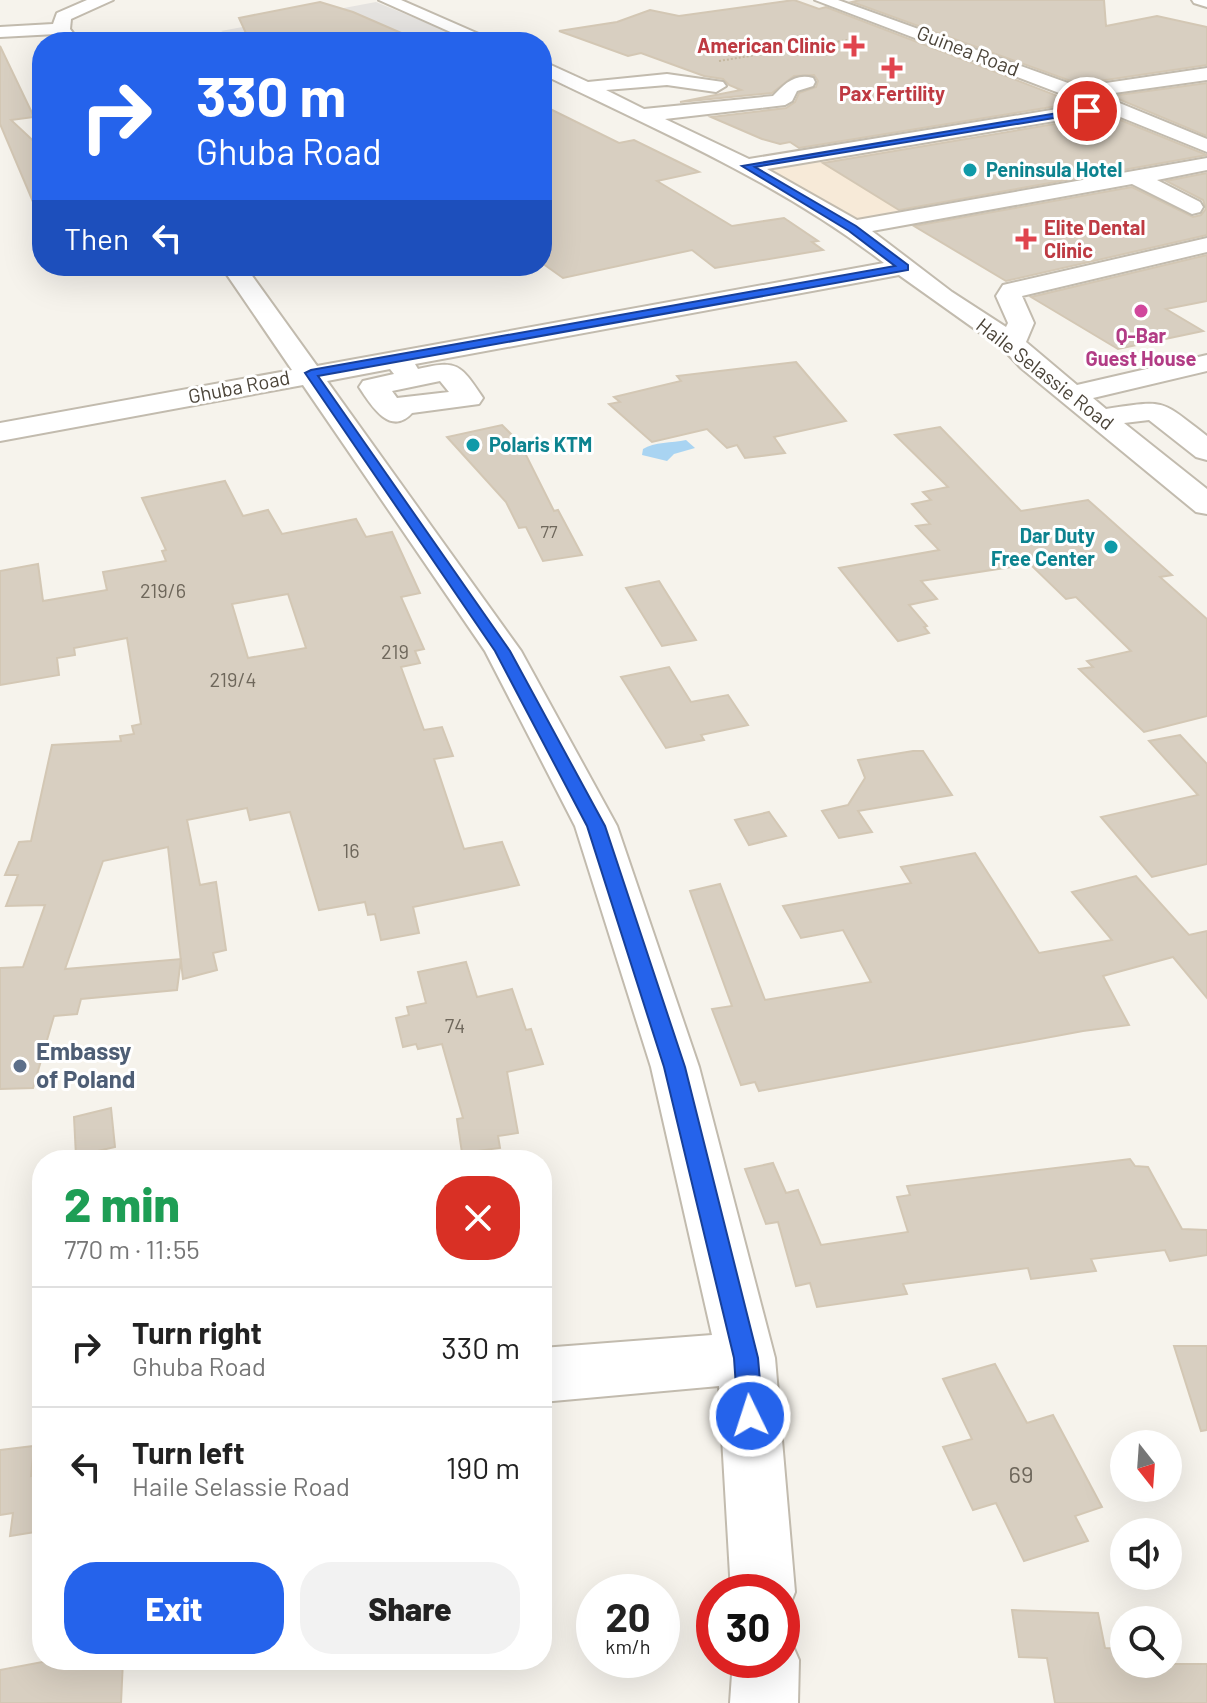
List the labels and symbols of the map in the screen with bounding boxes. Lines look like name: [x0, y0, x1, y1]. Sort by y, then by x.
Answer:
street label: Guinea Road: [914, 20, 1023, 81]
place label: American Clinic: [697, 33, 836, 57]
marker: American Clinic: [843, 35, 865, 57]
marker: Pax Fertility: [881, 57, 903, 79]
pin: [1053, 77, 1121, 145]
place label: Pax Fertility: [839, 81, 945, 105]
place label: Peninsula Hotel: [986, 157, 1122, 181]
marker: Peninsula Hotel: [961, 161, 979, 179]
place label: Elite Dental Clinic: [1044, 215, 1145, 262]
marker: Elite Dental Clinic: [1015, 228, 1037, 250]
marker: Q-Bar Guest House: [1132, 302, 1150, 320]
street label: Haile Selassie Road: [972, 312, 1119, 434]
place label: Q-Bar Guest House: [1085, 323, 1197, 370]
street label: Ghuba Road: [186, 364, 292, 408]
place label: Polaris KTM: [489, 432, 592, 456]
marker: Polaris KTM: [464, 436, 482, 454]
house number: 77: [540, 520, 558, 542]
place label: Dar Duty Free Center: [991, 523, 1095, 570]
marker: Dar Duty Free Center: [1102, 538, 1120, 556]
house number: 219/6: [140, 578, 186, 602]
house number: 219: [381, 639, 409, 663]
house number: 219/4: [210, 667, 256, 691]
house number: 16: [342, 838, 360, 862]
house number: 74: [445, 1013, 465, 1037]
place label: Embassy of Poland: [36, 1036, 135, 1093]
marker: Embassy of Poland: [11, 1057, 29, 1075]
position arrow: [708, 1374, 792, 1458]
north arrow: [1110, 1430, 1182, 1502]
house number: 69: [1009, 1459, 1033, 1488]
speed limit sign: 30: [696, 1574, 800, 1678]

